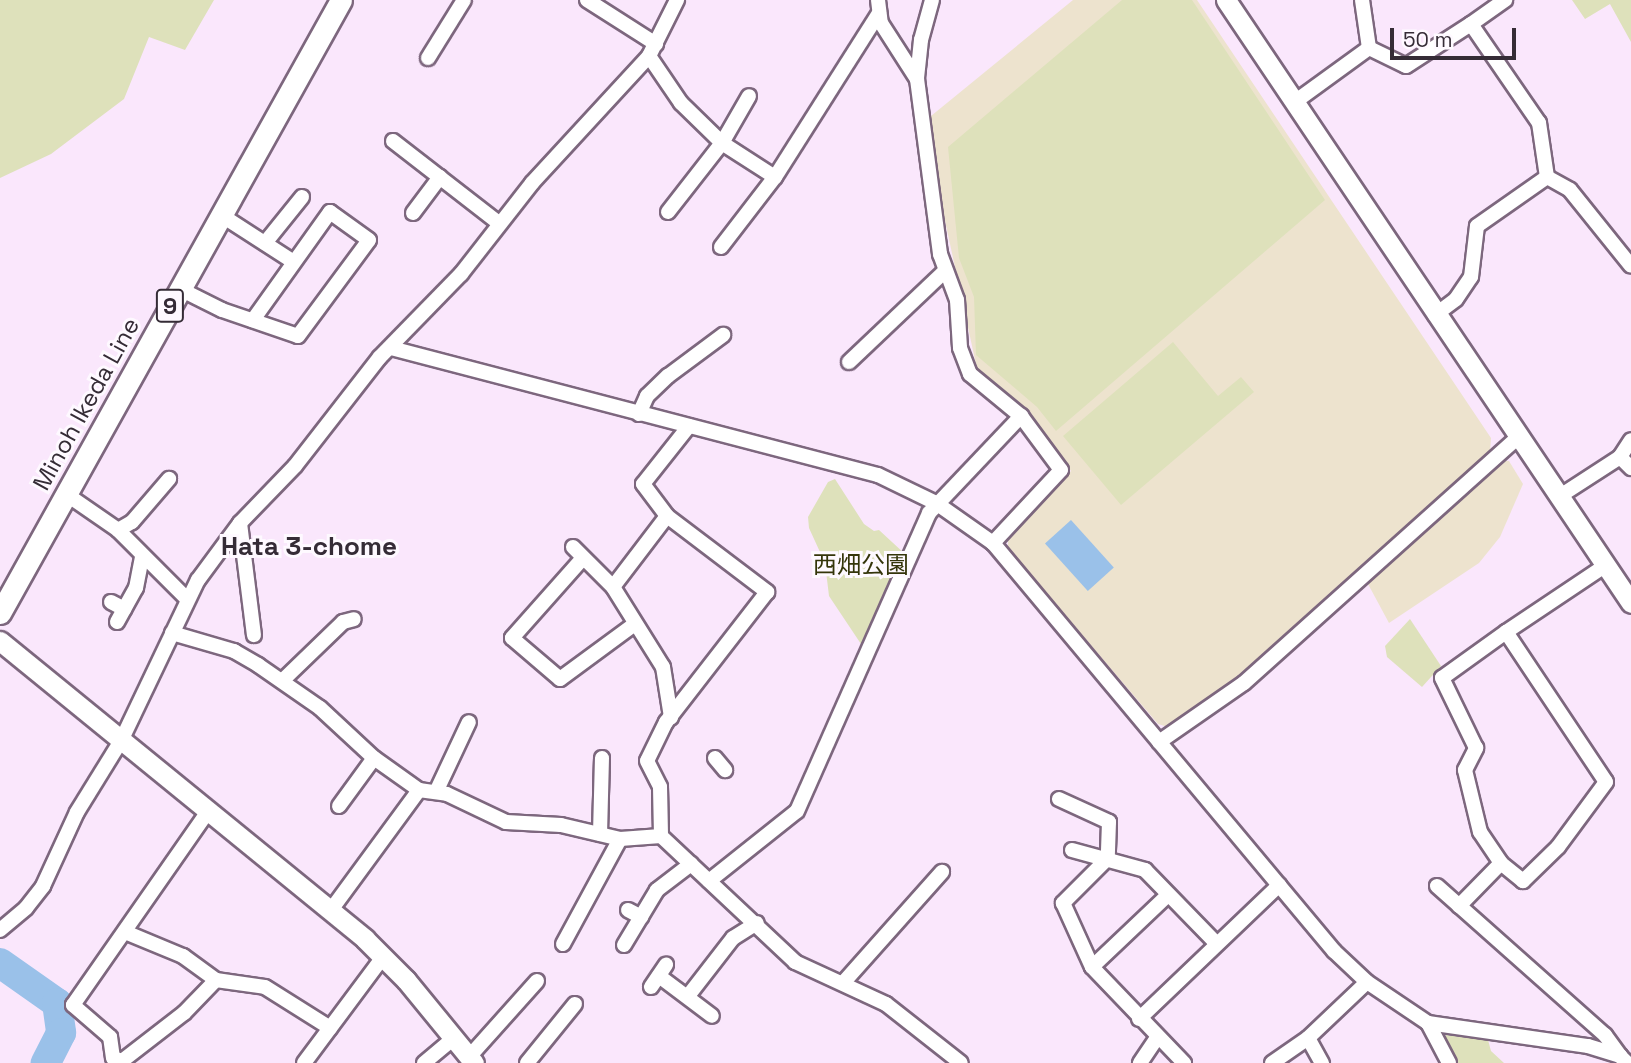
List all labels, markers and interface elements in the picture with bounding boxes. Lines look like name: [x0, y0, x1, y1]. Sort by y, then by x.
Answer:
scale bar: [1393, 14, 1519, 58]
text: 50 m: [1403, 26, 1453, 53]
road number: 9: [154, 286, 186, 326]
street label: Minoh Ikeda Line: [27, 313, 145, 495]
district label: Hata 3-chome: [221, 531, 397, 563]
park label: 西畑公園: [813, 551, 909, 579]

